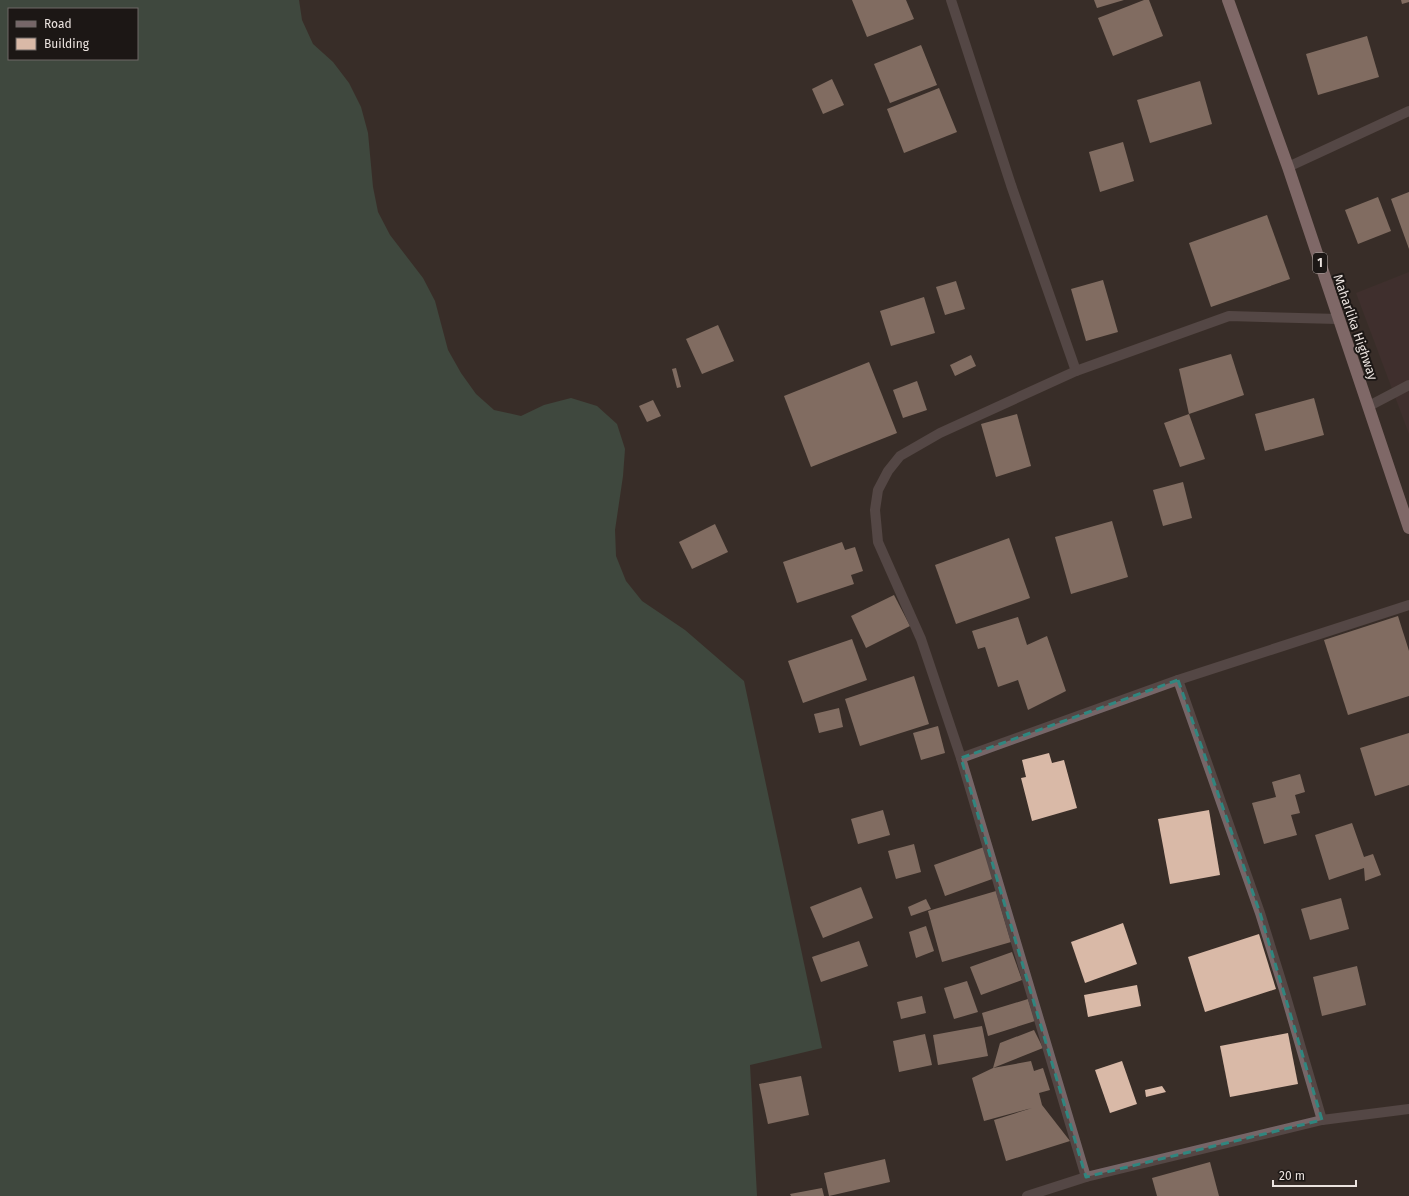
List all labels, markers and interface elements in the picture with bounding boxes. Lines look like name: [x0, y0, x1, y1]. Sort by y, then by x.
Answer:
legend: [8, 8, 138, 60]
text: Road: [44, 17, 72, 31]
text: Building: [44, 37, 90, 51]
road number: 1: [1313, 253, 1327, 273]
street label: Maharlika Highway: [1330, 272, 1381, 382]
scale bar: [1273, 1162, 1356, 1188]
text: 20 m: [1279, 1169, 1305, 1183]

